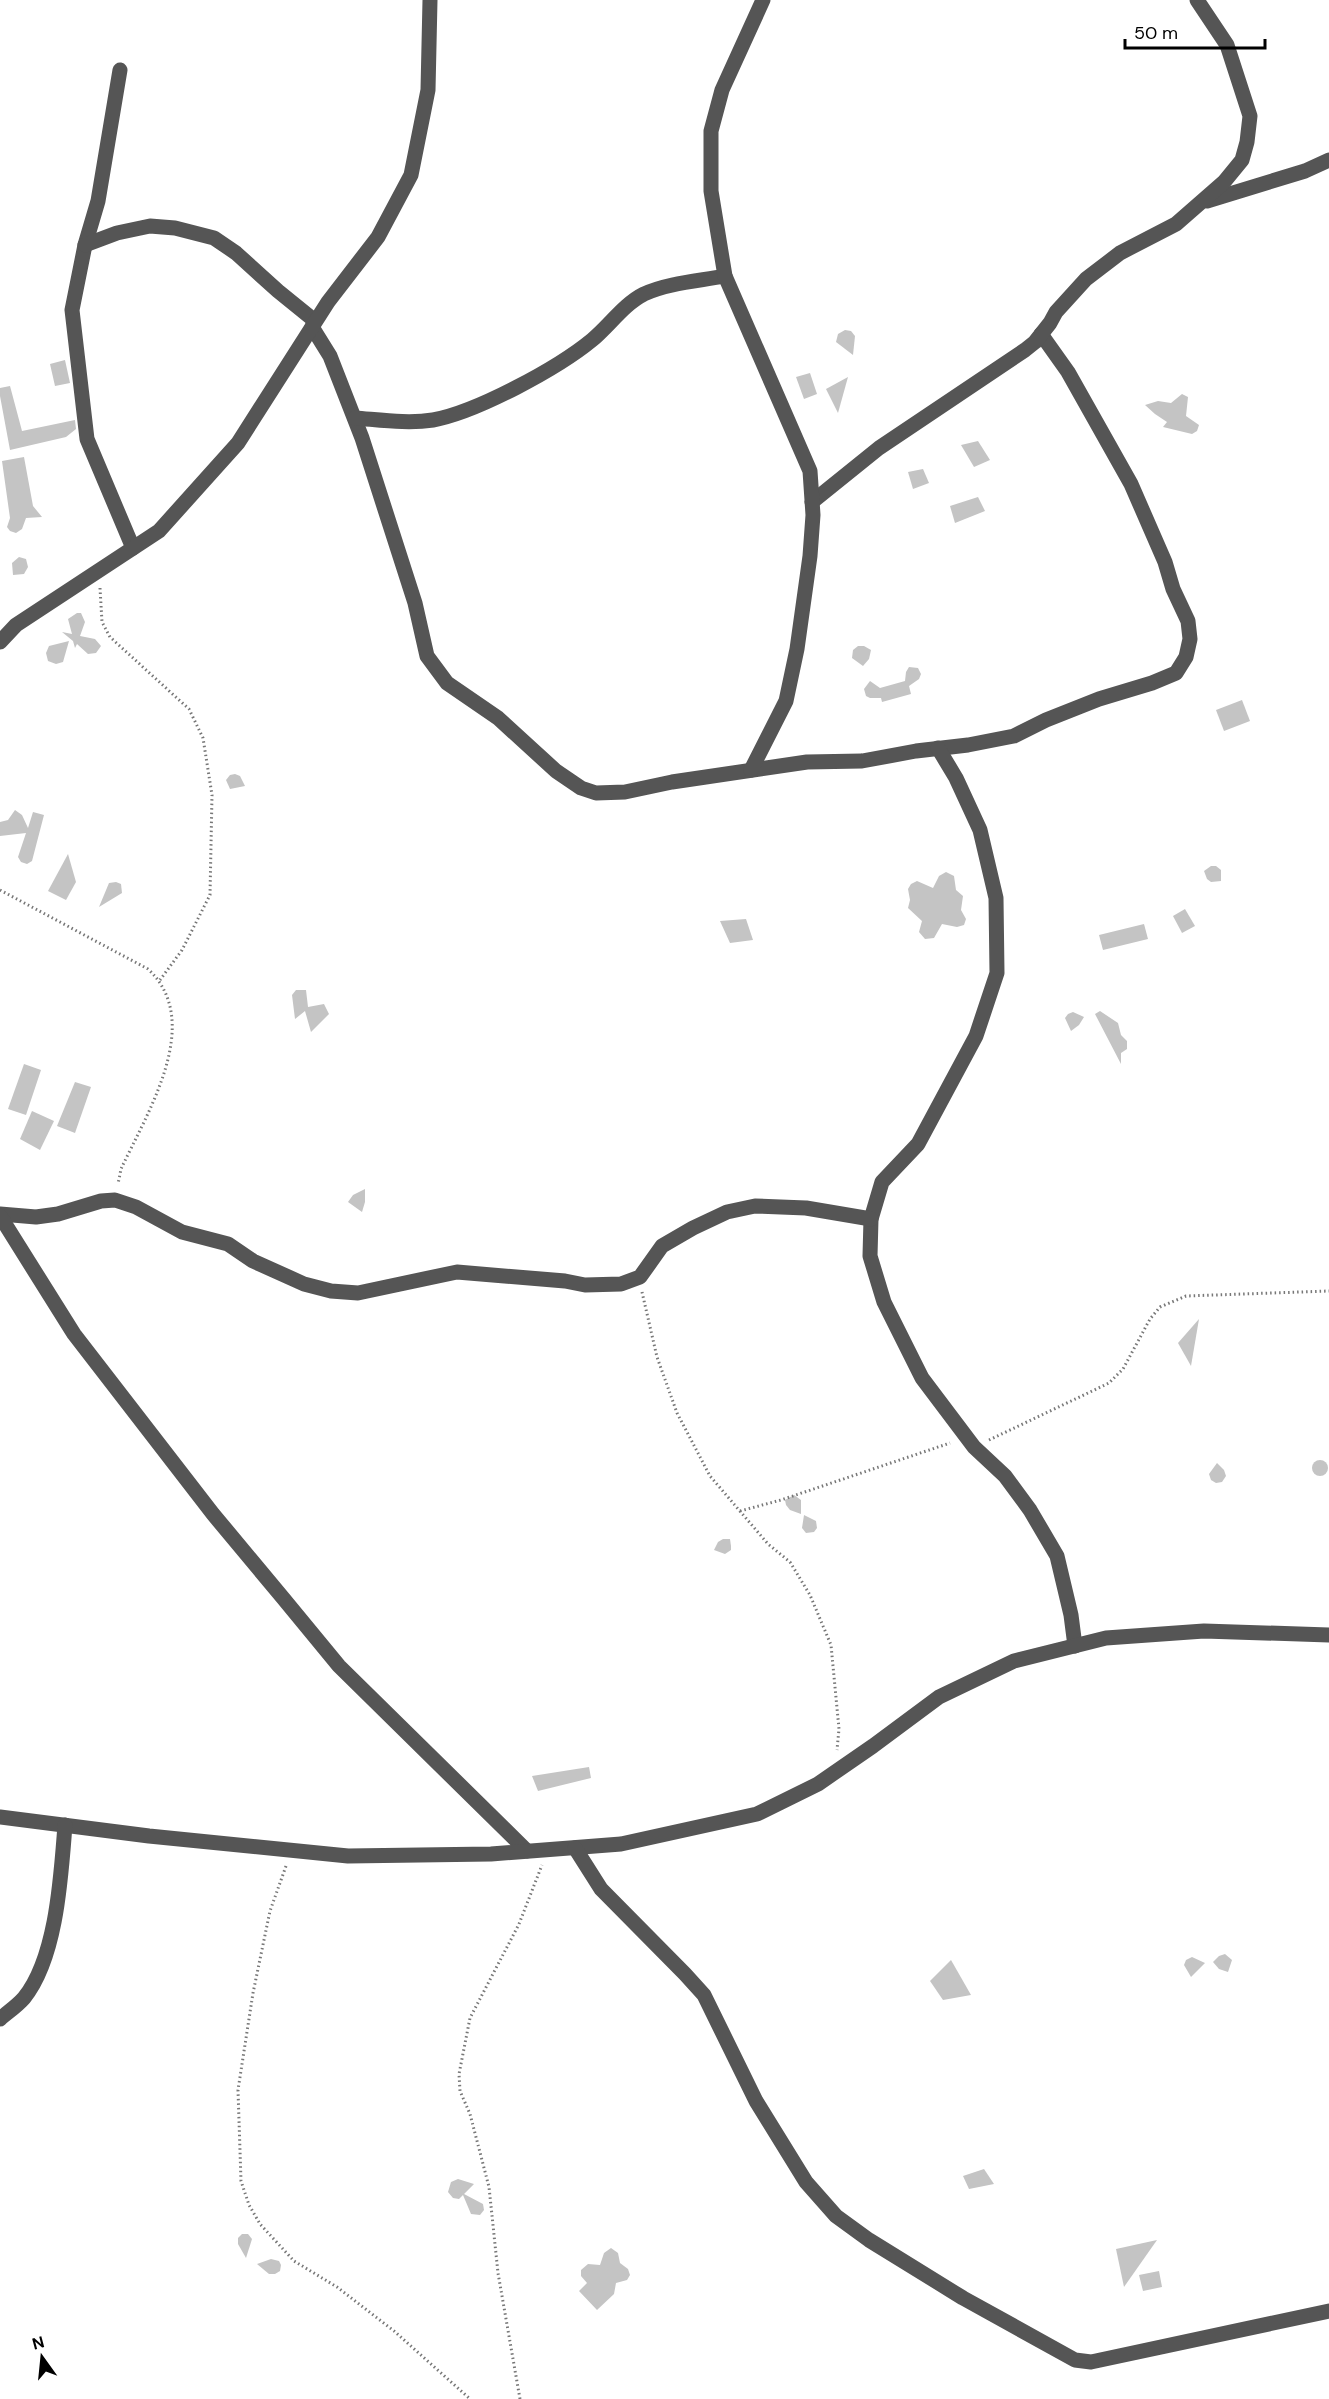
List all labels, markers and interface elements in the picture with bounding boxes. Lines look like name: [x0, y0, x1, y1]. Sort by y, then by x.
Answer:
scale bar: [1125, 12, 1264, 50]
text: 50 m: [1134, 21, 1178, 45]
north arrow: [12, 2327, 72, 2387]
text: N: [30, 2331, 47, 2355]

